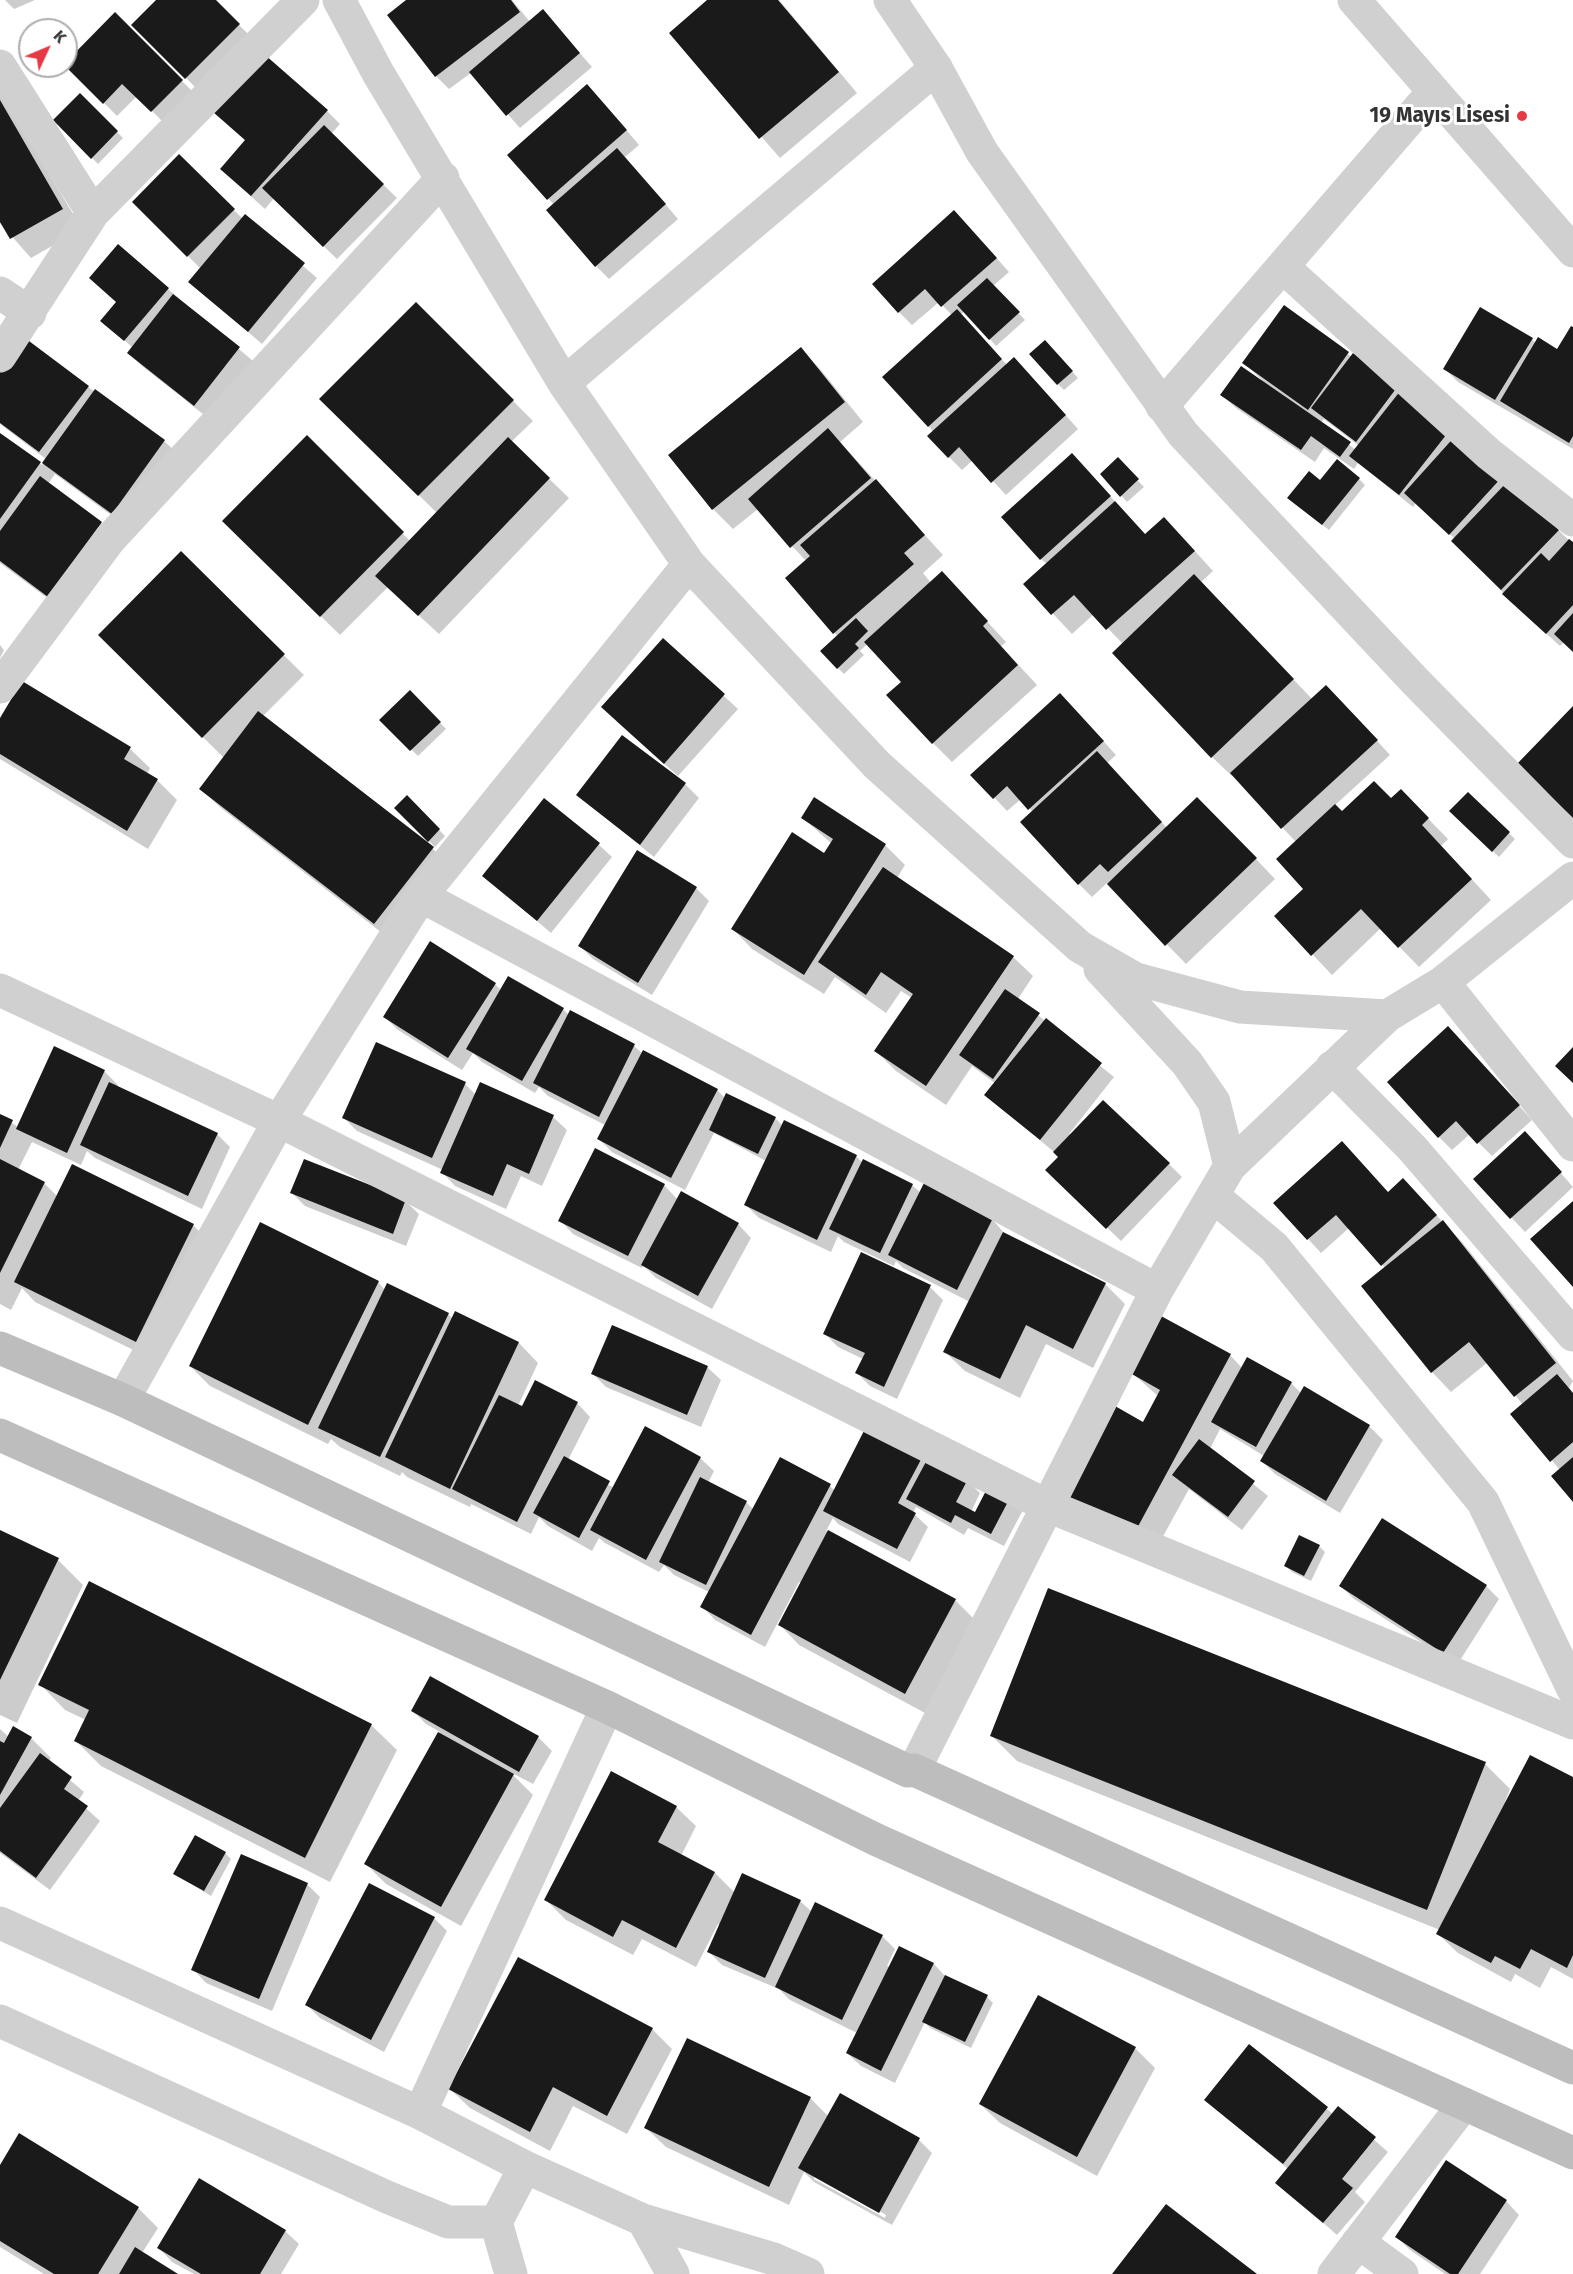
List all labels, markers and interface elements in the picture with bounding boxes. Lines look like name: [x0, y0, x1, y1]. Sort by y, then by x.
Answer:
north arrow: [18, 18, 78, 78]
text: K: [50, 26, 70, 47]
place label: 19 Mayıs Lisesi: [1369, 103, 1510, 129]
marker: 19 Mayıs Lisesi: [1515, 109, 1529, 123]

